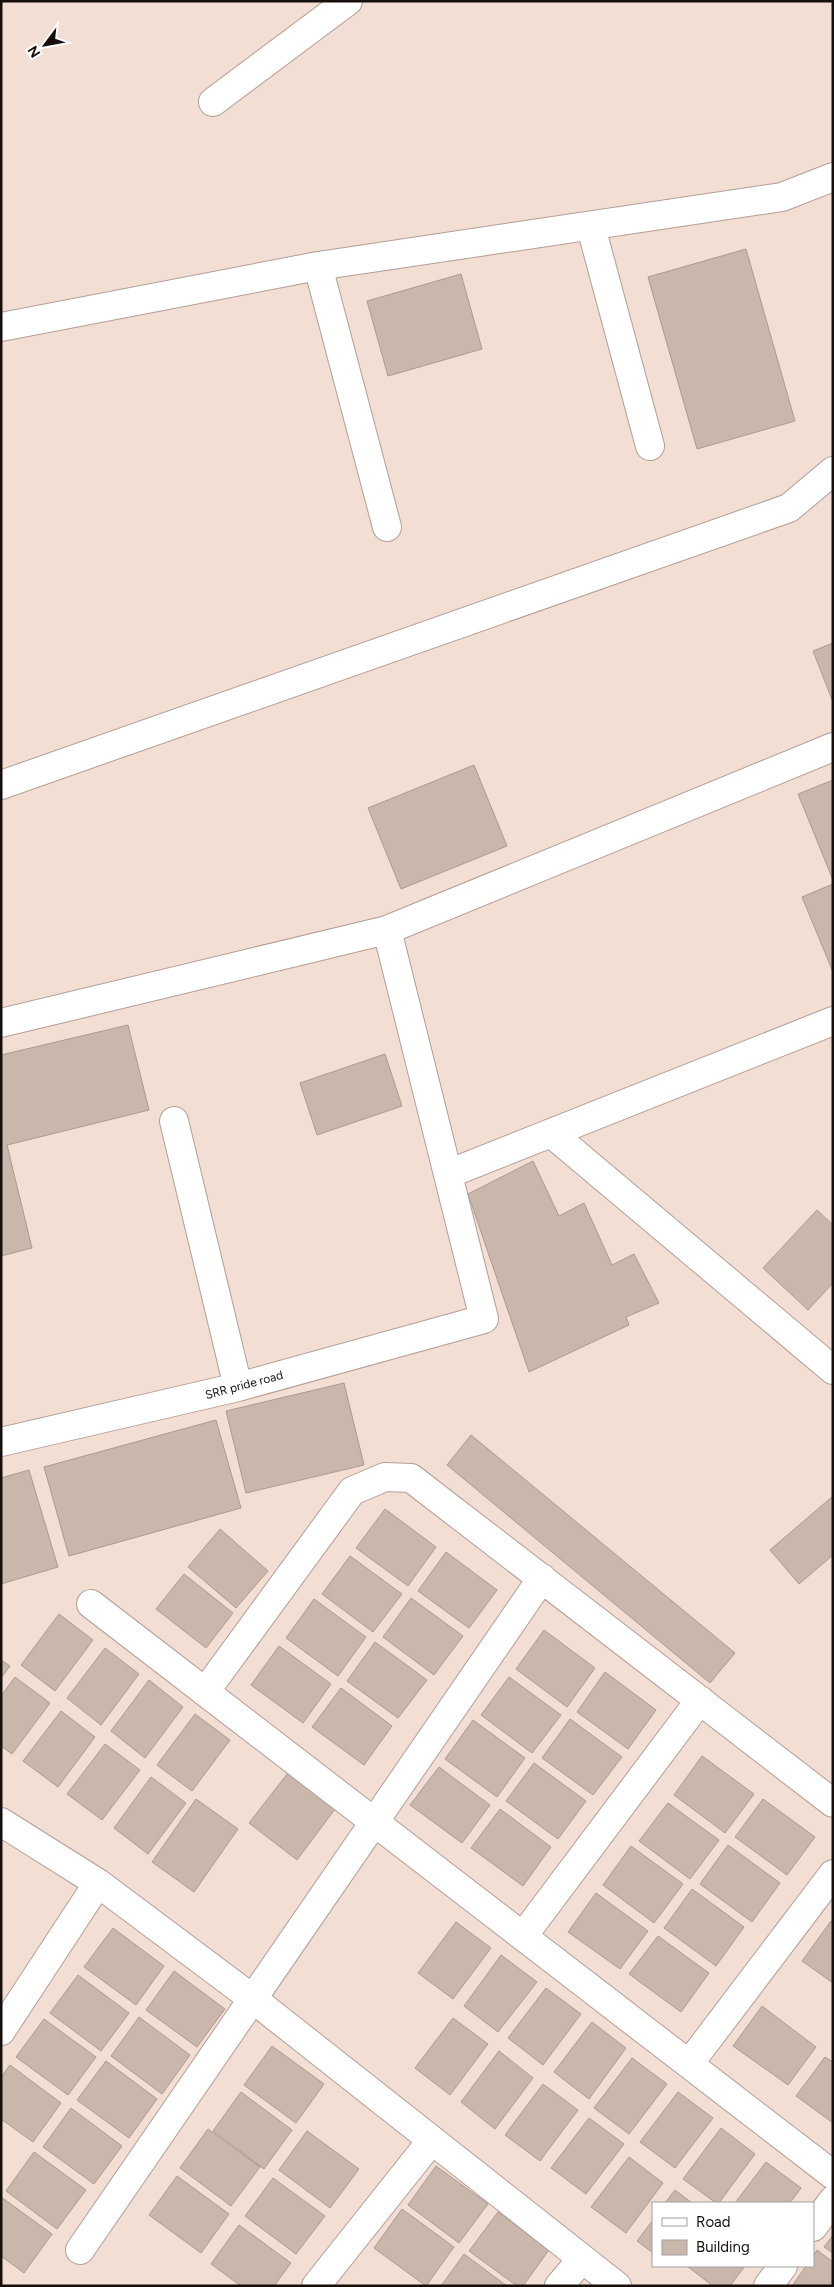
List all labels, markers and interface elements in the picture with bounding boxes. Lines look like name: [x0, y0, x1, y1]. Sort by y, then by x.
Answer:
north arrow: [20, 20, 70, 70]
text: N: [24, 43, 44, 61]
street label: SRR pride road: [204, 1368, 284, 1402]
legend: [652, 2202, 814, 2267]
text: Road: [696, 2213, 731, 2231]
text: Building: [696, 2238, 750, 2256]

